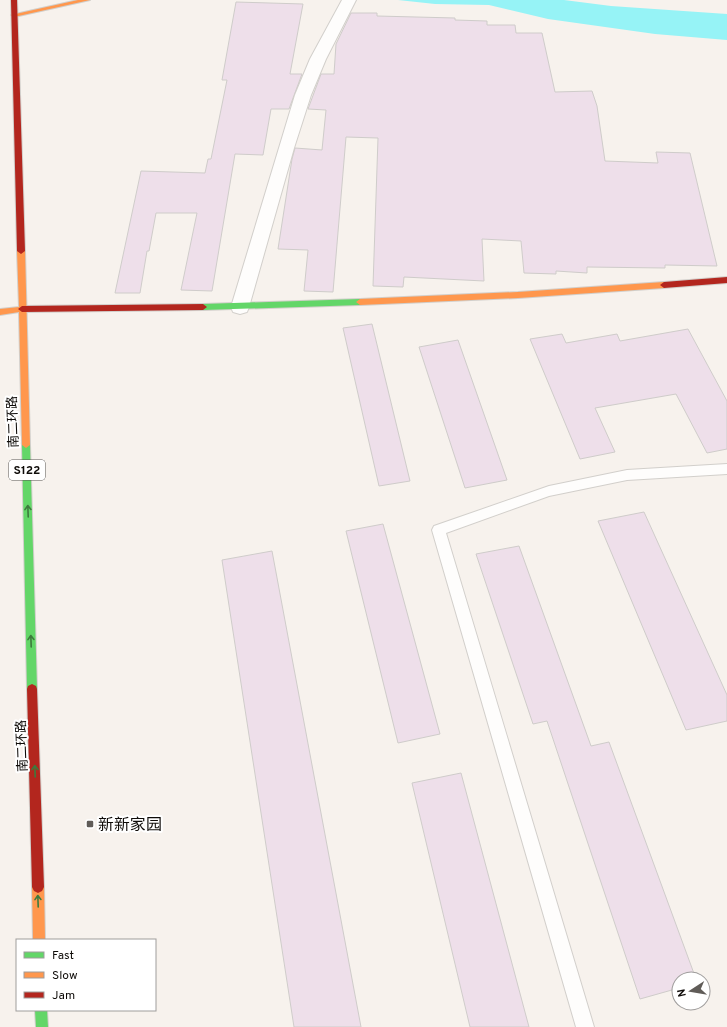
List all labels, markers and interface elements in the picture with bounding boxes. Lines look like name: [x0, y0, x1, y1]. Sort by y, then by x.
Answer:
street label: 南二环路: [5, 396, 23, 448]
road number: S122: [9, 460, 45, 480]
one-way arrow: [24, 505, 32, 518]
one-way arrow: [27, 635, 35, 648]
street label: 南二环路: [14, 720, 32, 772]
one-way arrow: [31, 765, 39, 778]
place label: 新新家园: [98, 816, 162, 836]
marker: 新新家园: [85, 819, 95, 829]
one-way arrow: [34, 895, 42, 908]
legend: [16, 939, 156, 1011]
text: Fast: [52, 948, 74, 964]
text: Slow: [52, 968, 78, 984]
north arrow: [671, 971, 711, 1011]
text: Jam: [52, 988, 75, 1004]
text: N: [675, 988, 690, 998]

